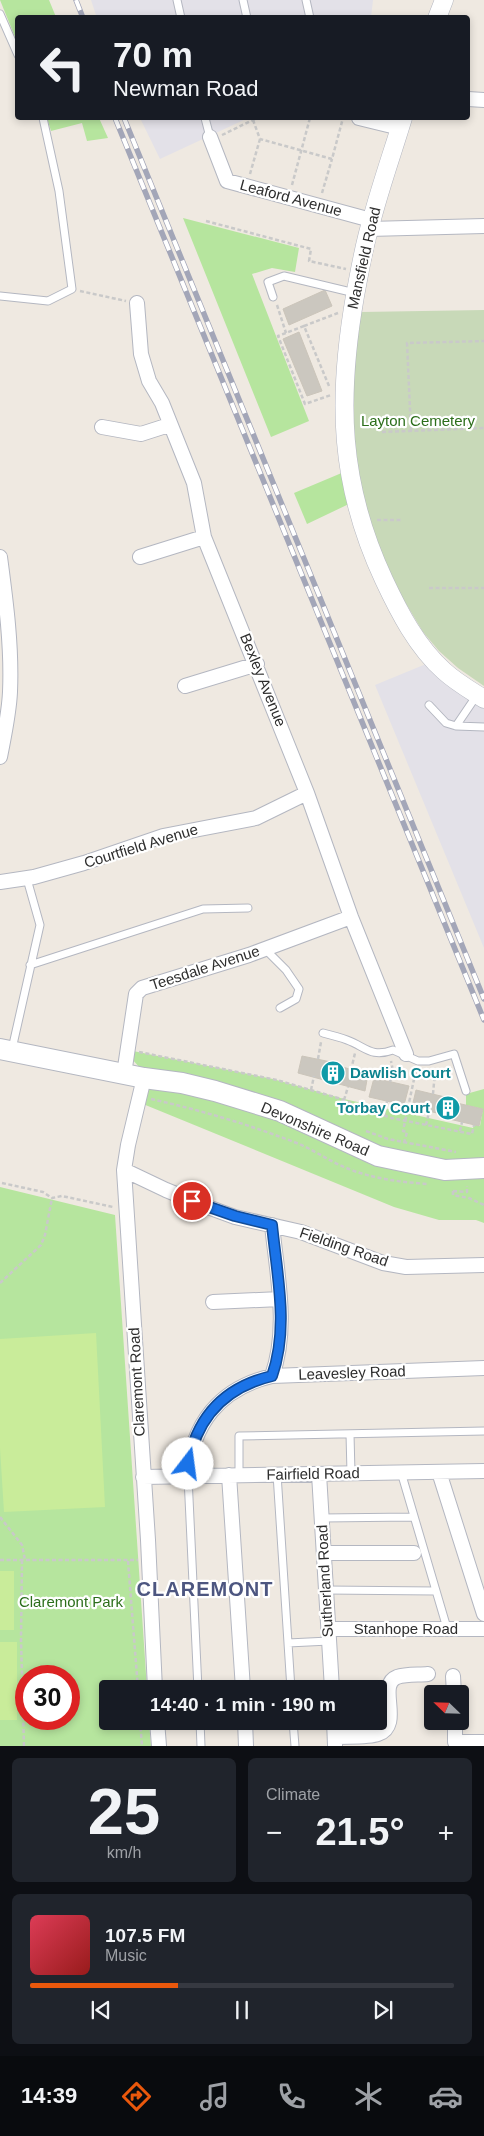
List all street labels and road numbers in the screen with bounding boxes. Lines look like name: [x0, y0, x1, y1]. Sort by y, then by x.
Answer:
street label: Leaford Avenue: [238, 176, 344, 219]
street label: Mansfield Road: [344, 205, 384, 311]
street label: Bexley Avenue: [237, 631, 290, 729]
street label: Courtfield Avenue: [82, 820, 200, 871]
street label: Teesdale Avenue: [148, 942, 262, 993]
street label: Devonshire Road: [259, 1098, 372, 1159]
street label: Fielding Road: [298, 1223, 391, 1270]
street label: Claremont Road: [125, 1327, 148, 1437]
street label: Leavesley Road: [298, 1362, 406, 1383]
street label: Fairfield Road: [266, 1464, 360, 1483]
street label: Sutherland Road: [313, 1524, 336, 1638]
street label: Stanhope Road: [354, 1620, 458, 1637]

